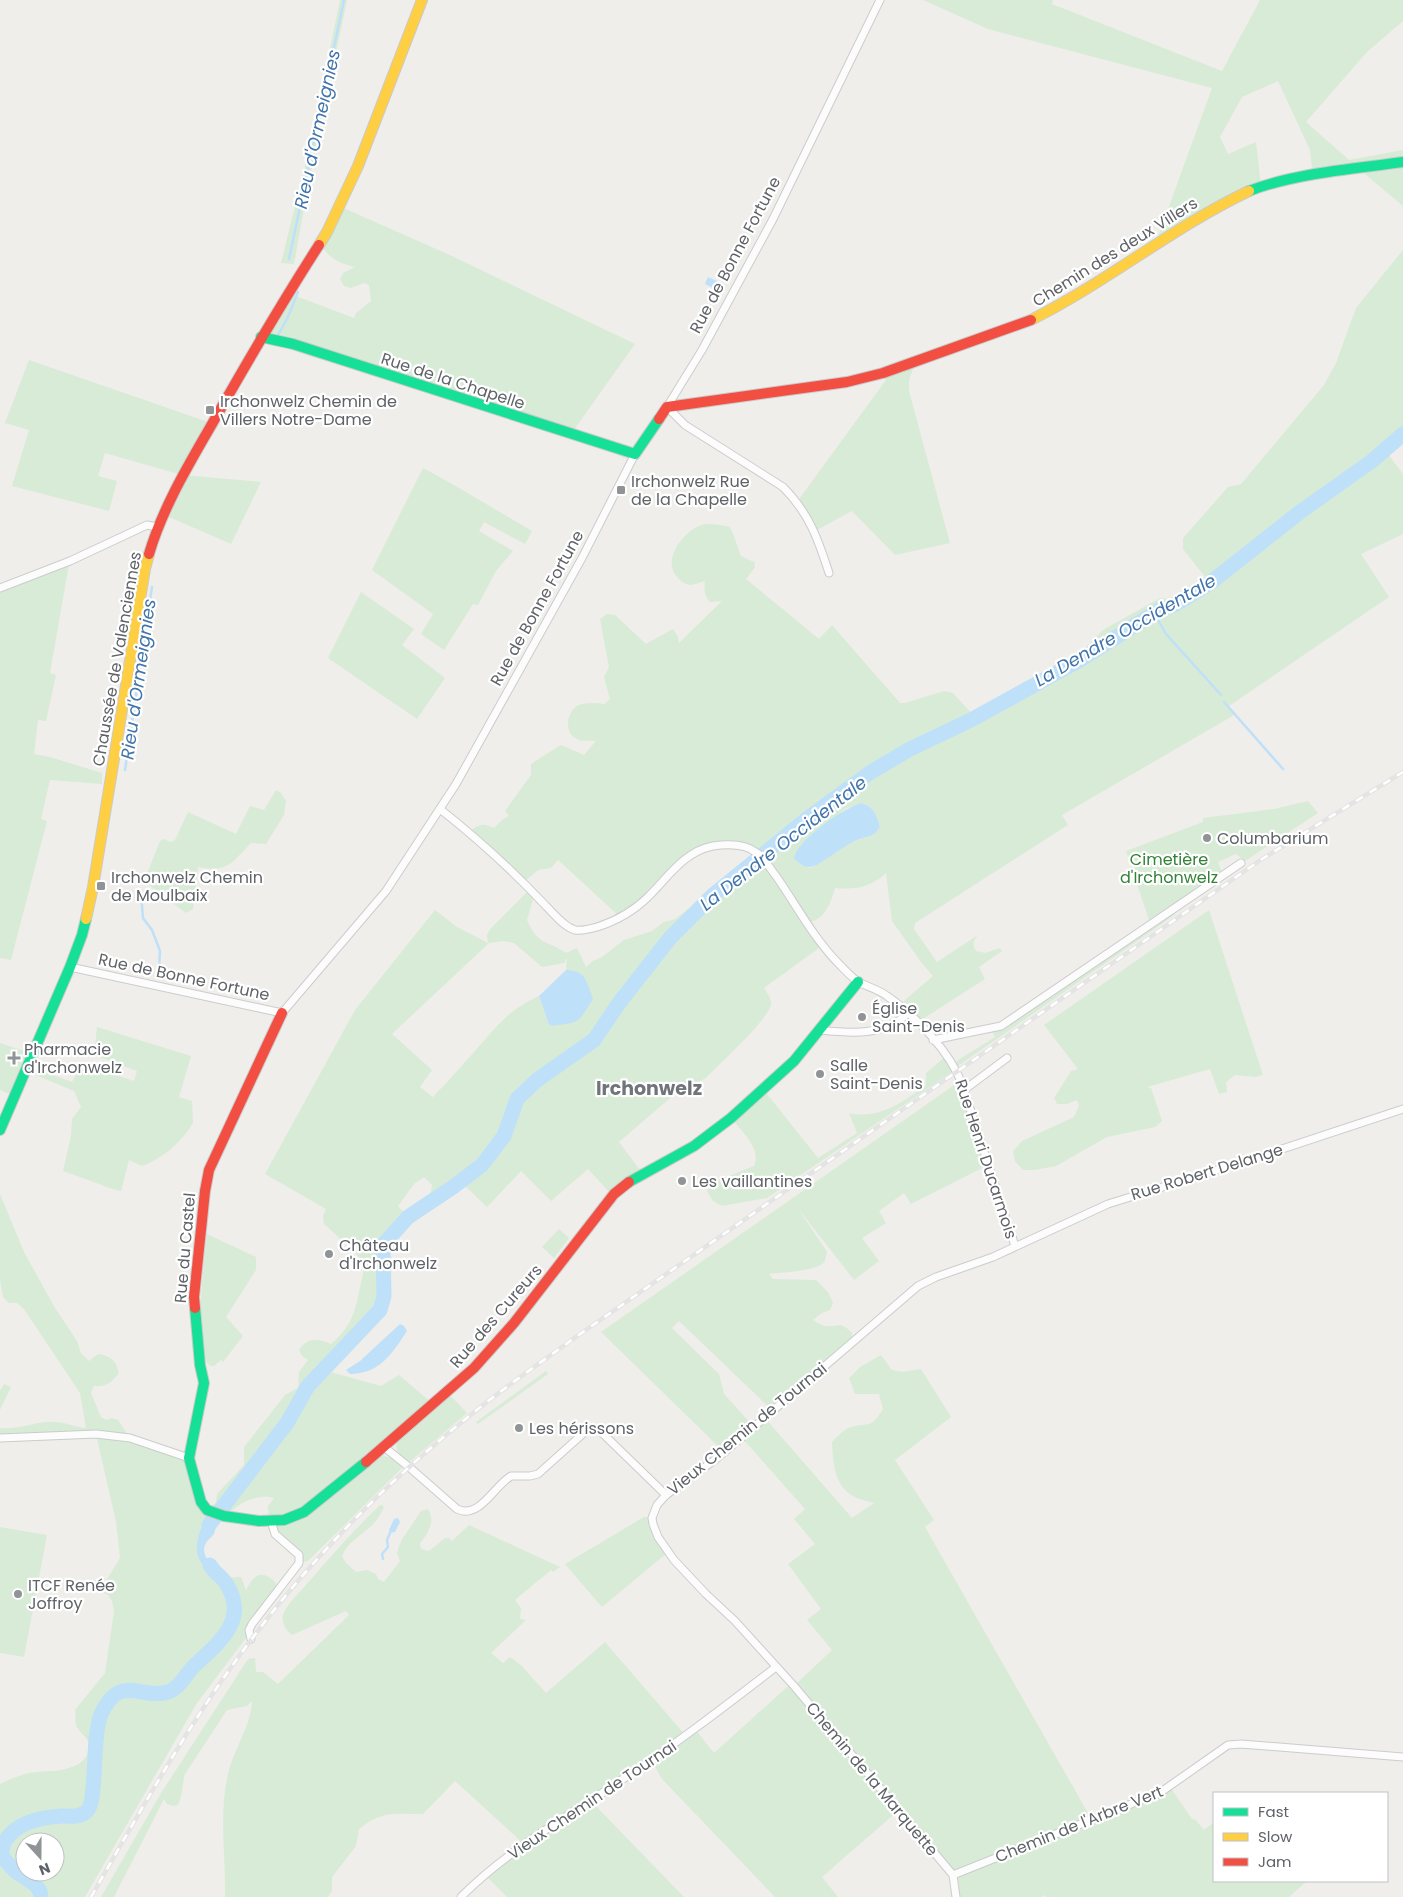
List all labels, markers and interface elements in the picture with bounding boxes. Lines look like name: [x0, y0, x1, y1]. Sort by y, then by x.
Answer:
water label: Rieu d'Ormeignies: [288, 47, 346, 211]
street label: Rue de Bonne Fortune: [684, 173, 786, 337]
street label: Chemin des deux Villers: [1028, 192, 1202, 312]
street label: Rue de la Chapelle: [378, 347, 528, 415]
place label: Irchonwelz Chemin de Villers Notre-Dame: [220, 390, 397, 431]
marker: Irchonwelz Chemin de Villers Notre-Dame: [204, 404, 216, 416]
place label: Irchonwelz Rue de la Chapelle: [631, 470, 750, 511]
marker: Irchonwelz Rue de la Chapelle: [615, 484, 627, 496]
street label: Rue de Bonne Fortune: [485, 526, 589, 690]
street label: Chaussée de Valenciennes: [87, 550, 147, 768]
water label: La Dendre Occidentale: [1030, 568, 1220, 692]
water label: Rieu d'Ormeignies: [114, 597, 162, 761]
water label: La Dendre Occidentale: [694, 770, 872, 916]
place label: Columbarium: [1217, 827, 1329, 850]
marker: Columbarium: [1201, 832, 1213, 844]
park label: Cimetière d'Irchonwelz: [1120, 848, 1218, 889]
place label: Irchonwelz Chemin de Moulbaix: [111, 866, 263, 907]
marker: Irchonwelz Chemin de Moulbaix: [95, 880, 107, 892]
street label: Rue de Bonne Fortune: [96, 948, 272, 1006]
place label: Église Saint-Denis: [872, 997, 965, 1038]
marker: Église Saint-Denis: [856, 1011, 868, 1023]
place label: Pharmacie d'Irchonwelz: [24, 1038, 122, 1079]
marker: Pharmacie d'Irchonwelz: [8, 1052, 20, 1064]
place label: Salle Saint-Denis: [830, 1054, 923, 1095]
marker: Salle Saint-Denis: [814, 1068, 826, 1080]
district label: Irchonwelz: [596, 1075, 702, 1102]
street label: Rue Henri Ducarmois: [949, 1076, 1023, 1242]
street label: Rue Robert Delange: [1128, 1138, 1286, 1206]
place label: Les vaillantines: [692, 1170, 812, 1193]
marker: Les vaillantines: [676, 1175, 688, 1187]
street label: Rue du Castel: [169, 1192, 201, 1304]
place label: Château d'Irchonwelz: [339, 1234, 437, 1275]
marker: Château d'Irchonwelz: [323, 1248, 335, 1260]
street label: Rue des Cureurs: [444, 1259, 548, 1373]
street label: Vieux Chemin de Tournai: [662, 1357, 832, 1501]
place label: Les hérissons: [529, 1417, 634, 1440]
marker: Les hérissons: [513, 1422, 525, 1434]
place label: ITCF Renée Joffroy: [28, 1574, 115, 1615]
marker: ITCF Renée Joffroy: [12, 1588, 24, 1600]
street label: Chemin de la Marquette: [801, 1697, 943, 1861]
street label: Vieux Chemin de Tournai: [503, 1735, 681, 1865]
street label: Chemin de l'Arbre Vert: [992, 1780, 1167, 1868]
legend: [1213, 1792, 1388, 1882]
text: Fast: [1258, 1801, 1289, 1822]
text: Slow: [1258, 1826, 1293, 1847]
north arrow: [15, 1832, 65, 1882]
text: Jam: [1258, 1851, 1292, 1872]
text: N: [36, 1858, 53, 1880]

